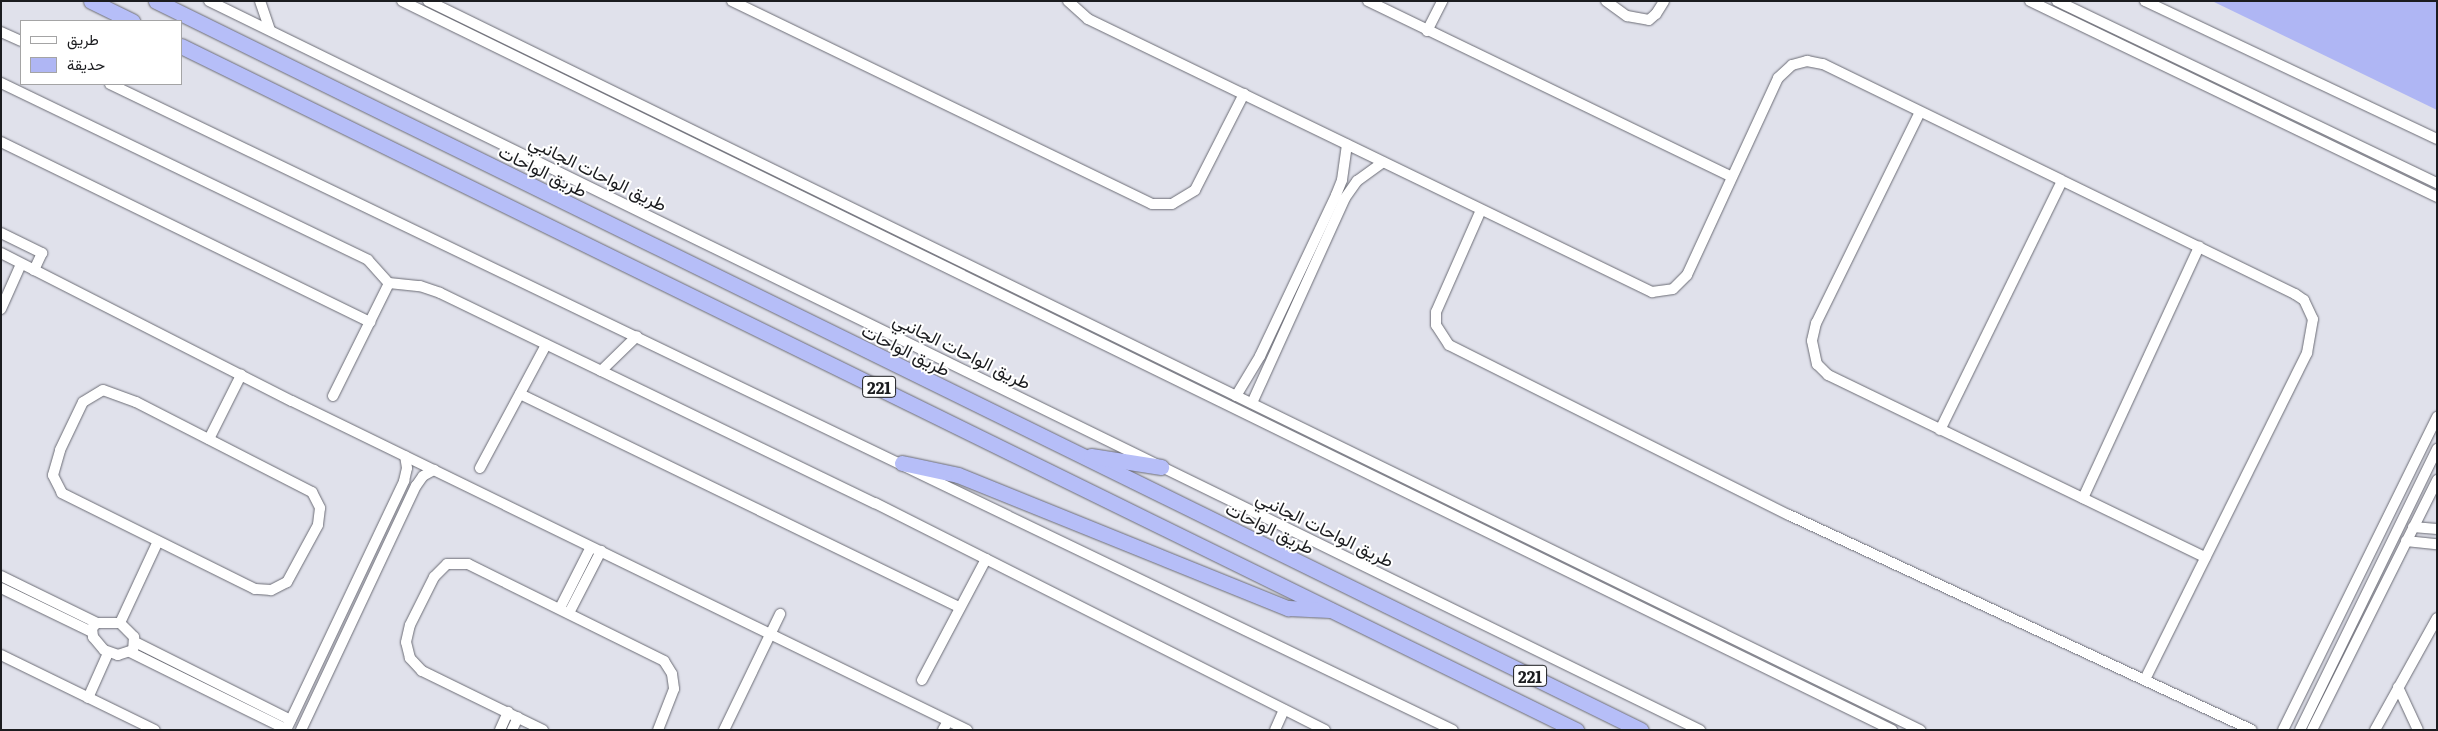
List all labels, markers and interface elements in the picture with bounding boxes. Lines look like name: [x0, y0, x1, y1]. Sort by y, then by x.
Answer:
legend: [20, 20, 182, 85]
text: طريق: [67, 27, 99, 50]
text: حديقة: [67, 52, 105, 75]
street label: طريق الواحات الجانبي: [526, 130, 670, 216]
street label: طريق الواحات: [495, 140, 591, 202]
street label: طريق الواحات الجانبي: [890, 308, 1034, 394]
street label: طريق الواحات: [858, 319, 954, 381]
road number: 221: [862, 374, 896, 401]
street label: طريق الواحات الجانبي: [1253, 486, 1397, 572]
street label: طريق الواحات: [1222, 497, 1318, 559]
road number: 221: [1512, 662, 1548, 689]

